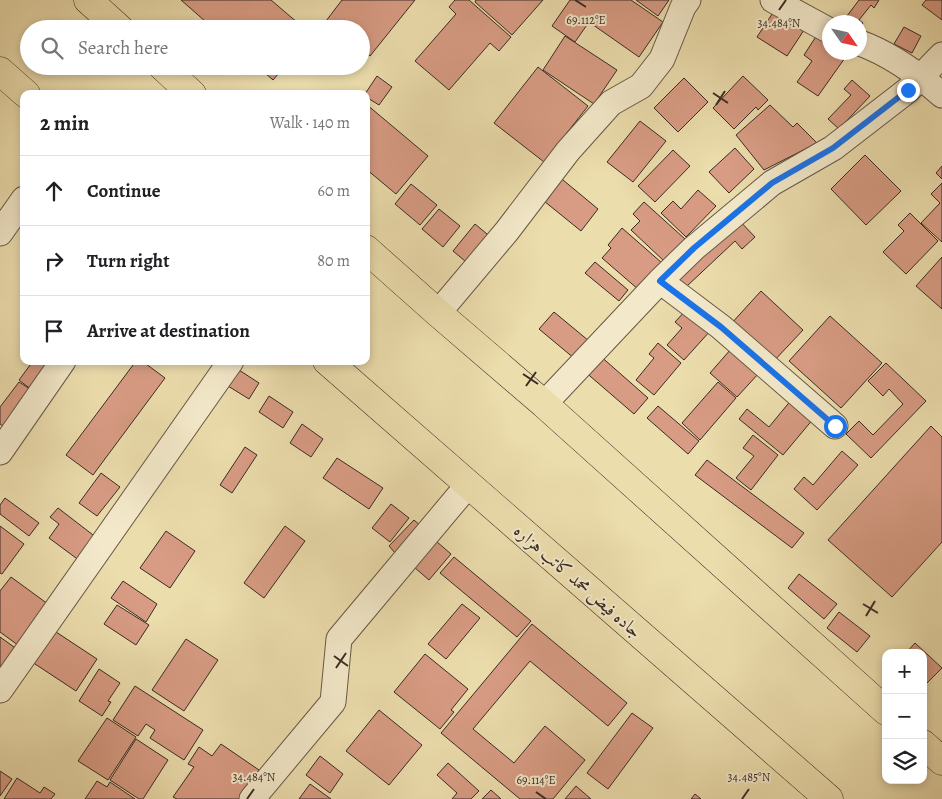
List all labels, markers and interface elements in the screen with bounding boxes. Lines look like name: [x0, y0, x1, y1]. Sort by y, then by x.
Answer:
text: 69.112°E: [566, 12, 606, 28]
text: 34.484°N: [757, 15, 801, 31]
north arrow: [822, 15, 867, 60]
search box: [20, 20, 370, 75]
icon: search: [38, 34, 66, 62]
text: Search here: [78, 35, 168, 61]
route end: [897, 79, 920, 102]
text: 2 min: [40, 109, 89, 137]
text: Walk · 140 m: [270, 112, 350, 134]
icon: ahead: [40, 177, 68, 205]
text: Continue: [87, 178, 161, 204]
text: 60 m: [318, 180, 350, 202]
icon: right: [40, 247, 68, 275]
text: Turn right: [87, 248, 169, 274]
text: 80 m: [317, 250, 350, 272]
icon: arrive: [40, 317, 68, 345]
text: Arrive at destination: [87, 318, 250, 344]
route start: [824, 415, 847, 438]
street label: جاده فیض محمد کاتب هزاره: [509, 519, 647, 643]
map controls: [882, 649, 927, 784]
button: +: [882, 649, 927, 694]
button: −: [882, 694, 927, 739]
button: layers: [882, 739, 927, 784]
text: 34.484°N: [232, 769, 276, 785]
text: 34.485°N: [728, 769, 771, 785]
text: 69.114°E: [516, 772, 556, 788]

